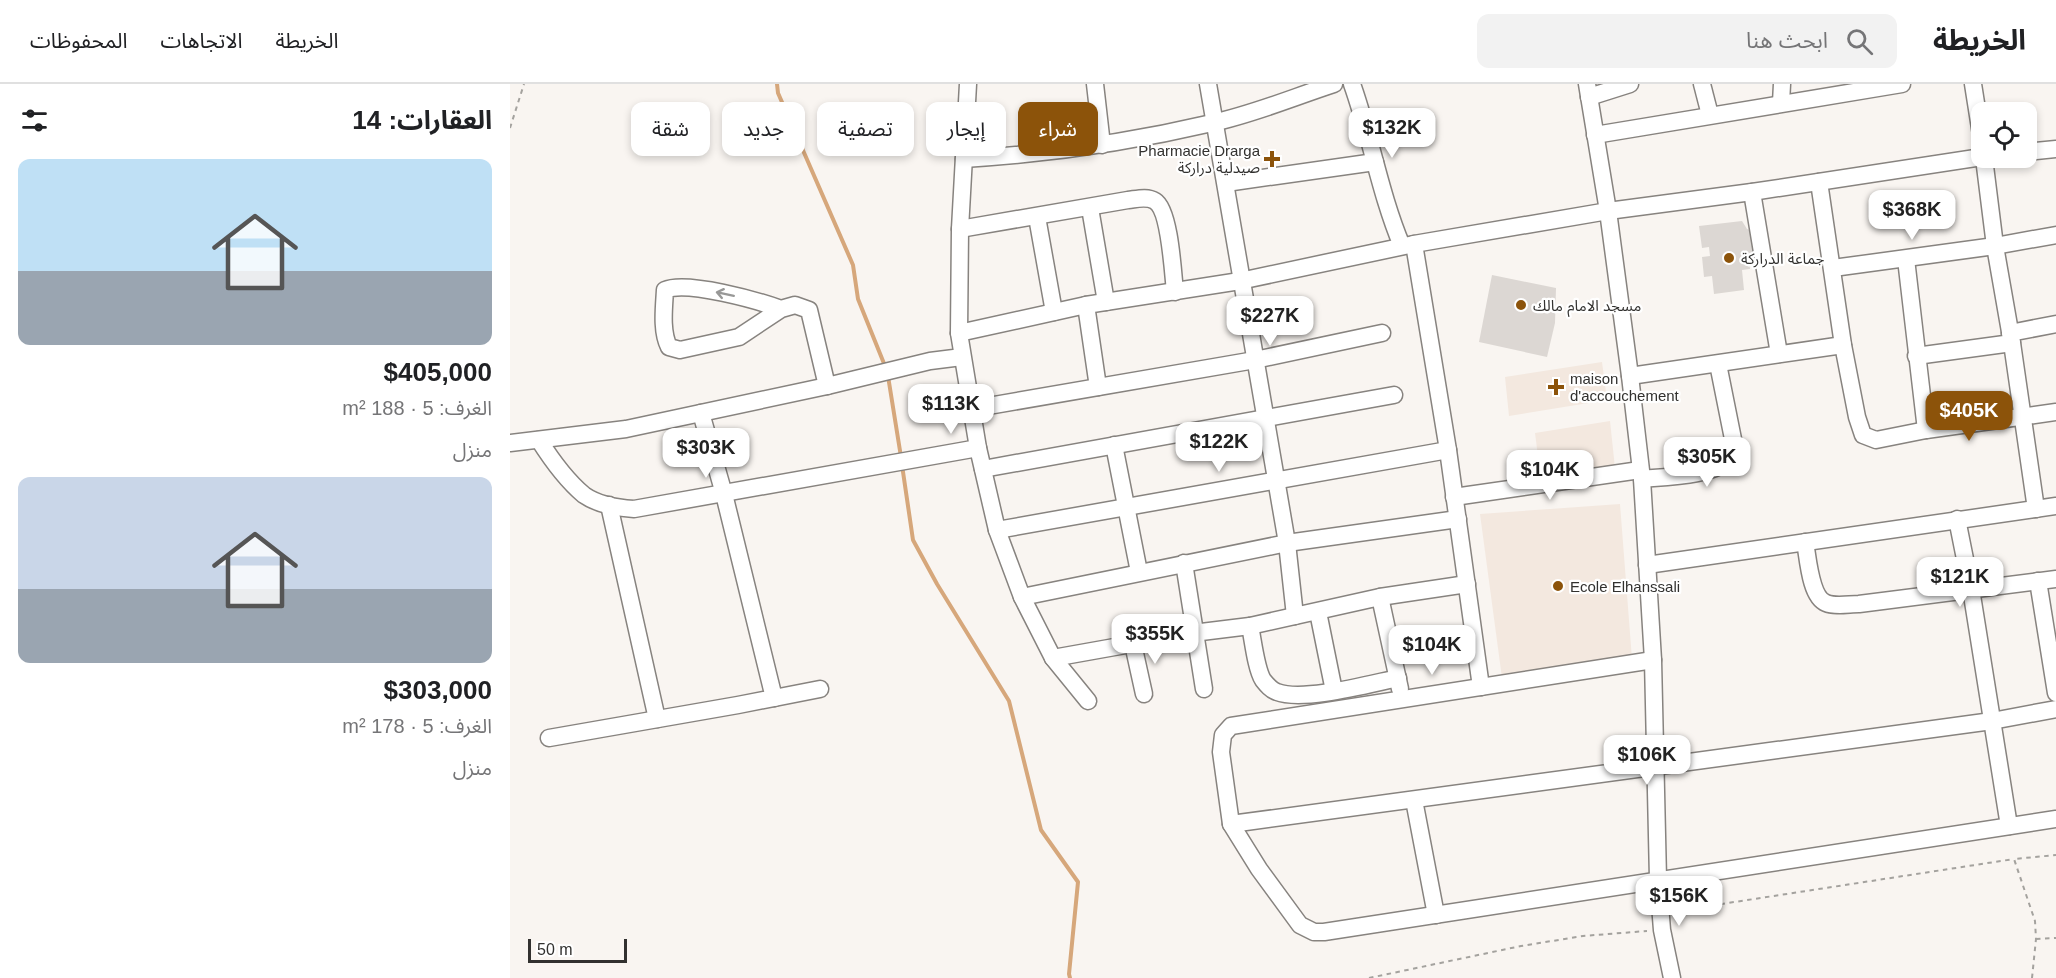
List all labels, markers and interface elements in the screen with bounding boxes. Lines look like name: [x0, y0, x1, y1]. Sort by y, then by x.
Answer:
search box: [1477, 14, 1897, 68]
icon: search: [1843, 25, 1876, 58]
text: الخريطة: [1933, 25, 2026, 56]
text: ابحث هنا: [1746, 28, 1828, 53]
text: المحفوظات: [30, 29, 127, 52]
text: الاتجاهات: [160, 29, 242, 52]
text: الخريطة: [275, 29, 338, 52]
chip: شقة: [631, 102, 710, 156]
chip: جديد: [722, 102, 805, 156]
chip: تصفية: [817, 102, 914, 156]
chip: إيجار: [926, 102, 1006, 156]
chip: شراء: [1018, 102, 1098, 156]
map controls: [1971, 102, 2037, 168]
button: locate: [1971, 102, 2037, 168]
icon: filters: [18, 104, 51, 137]
text: العقارات: 14: [352, 105, 492, 135]
pin: $132K: [1350, 108, 1434, 159]
text: $132K: [1363, 116, 1421, 138]
place label: Pharmacie Drarga صيدلية دراركة: [1138, 142, 1261, 177]
marker: Pharmacie Drarga صيدلية دراركة: [1265, 152, 1279, 166]
pin: $368K: [1870, 190, 1954, 241]
icon: home: [201, 198, 309, 306]
text: $368K: [1883, 198, 1941, 220]
place label: جماعة الدراركة: [1741, 250, 1825, 268]
marker: جماعة الدراركة: [1722, 251, 1736, 265]
one-way arrow: [716, 288, 735, 299]
pin: $227K: [1228, 296, 1312, 347]
place label: مسجد الامام مالك: [1533, 297, 1641, 317]
marker: مسجد الامام مالك: [1514, 298, 1528, 312]
text: $227K: [1241, 304, 1299, 326]
text: $405,000: [384, 357, 492, 387]
place label: maison d'accouchement: [1570, 370, 1680, 404]
marker: maison d'accouchement: [1547, 378, 1565, 396]
pin: $113K: [909, 384, 993, 435]
pin: $405K: [1927, 391, 2011, 442]
text: $113K: [922, 392, 980, 414]
text: الغرف: 5 · 188 m²: [342, 397, 492, 419]
text: $405K: [1940, 399, 1998, 421]
pin: $122K: [1177, 422, 1261, 473]
pin: $303K: [664, 428, 748, 479]
text: $122K: [1190, 430, 1248, 452]
text: $303K: [677, 436, 735, 458]
pin: $305K: [1665, 437, 1749, 488]
text: منزل: [453, 439, 492, 461]
text: $305K: [1678, 445, 1736, 467]
pin: $104K: [1508, 450, 1592, 501]
text: $104K: [1521, 458, 1579, 480]
icon: home: [201, 516, 309, 624]
pin: $121K: [1918, 557, 2002, 608]
text: $121K: [1931, 565, 1989, 587]
place label: Ecole Elhanssali: [1570, 578, 1680, 595]
marker: Ecole Elhanssali: [1551, 579, 1565, 593]
pin: $355K: [1113, 614, 1197, 665]
text: $355K: [1126, 622, 1184, 644]
pin: $104K: [1390, 625, 1474, 676]
text: $104K: [1403, 633, 1461, 655]
text: $303,000: [384, 675, 492, 705]
text: الغرف: 5 · 178 m²: [342, 715, 492, 737]
pin: $106K: [1605, 735, 1689, 786]
text: $106K: [1618, 743, 1676, 765]
text: منزل: [453, 757, 492, 779]
pin: $156K: [1637, 876, 1721, 927]
text: $156K: [1650, 884, 1708, 906]
scale bar: [528, 936, 627, 964]
text: 50 m: [537, 941, 573, 958]

